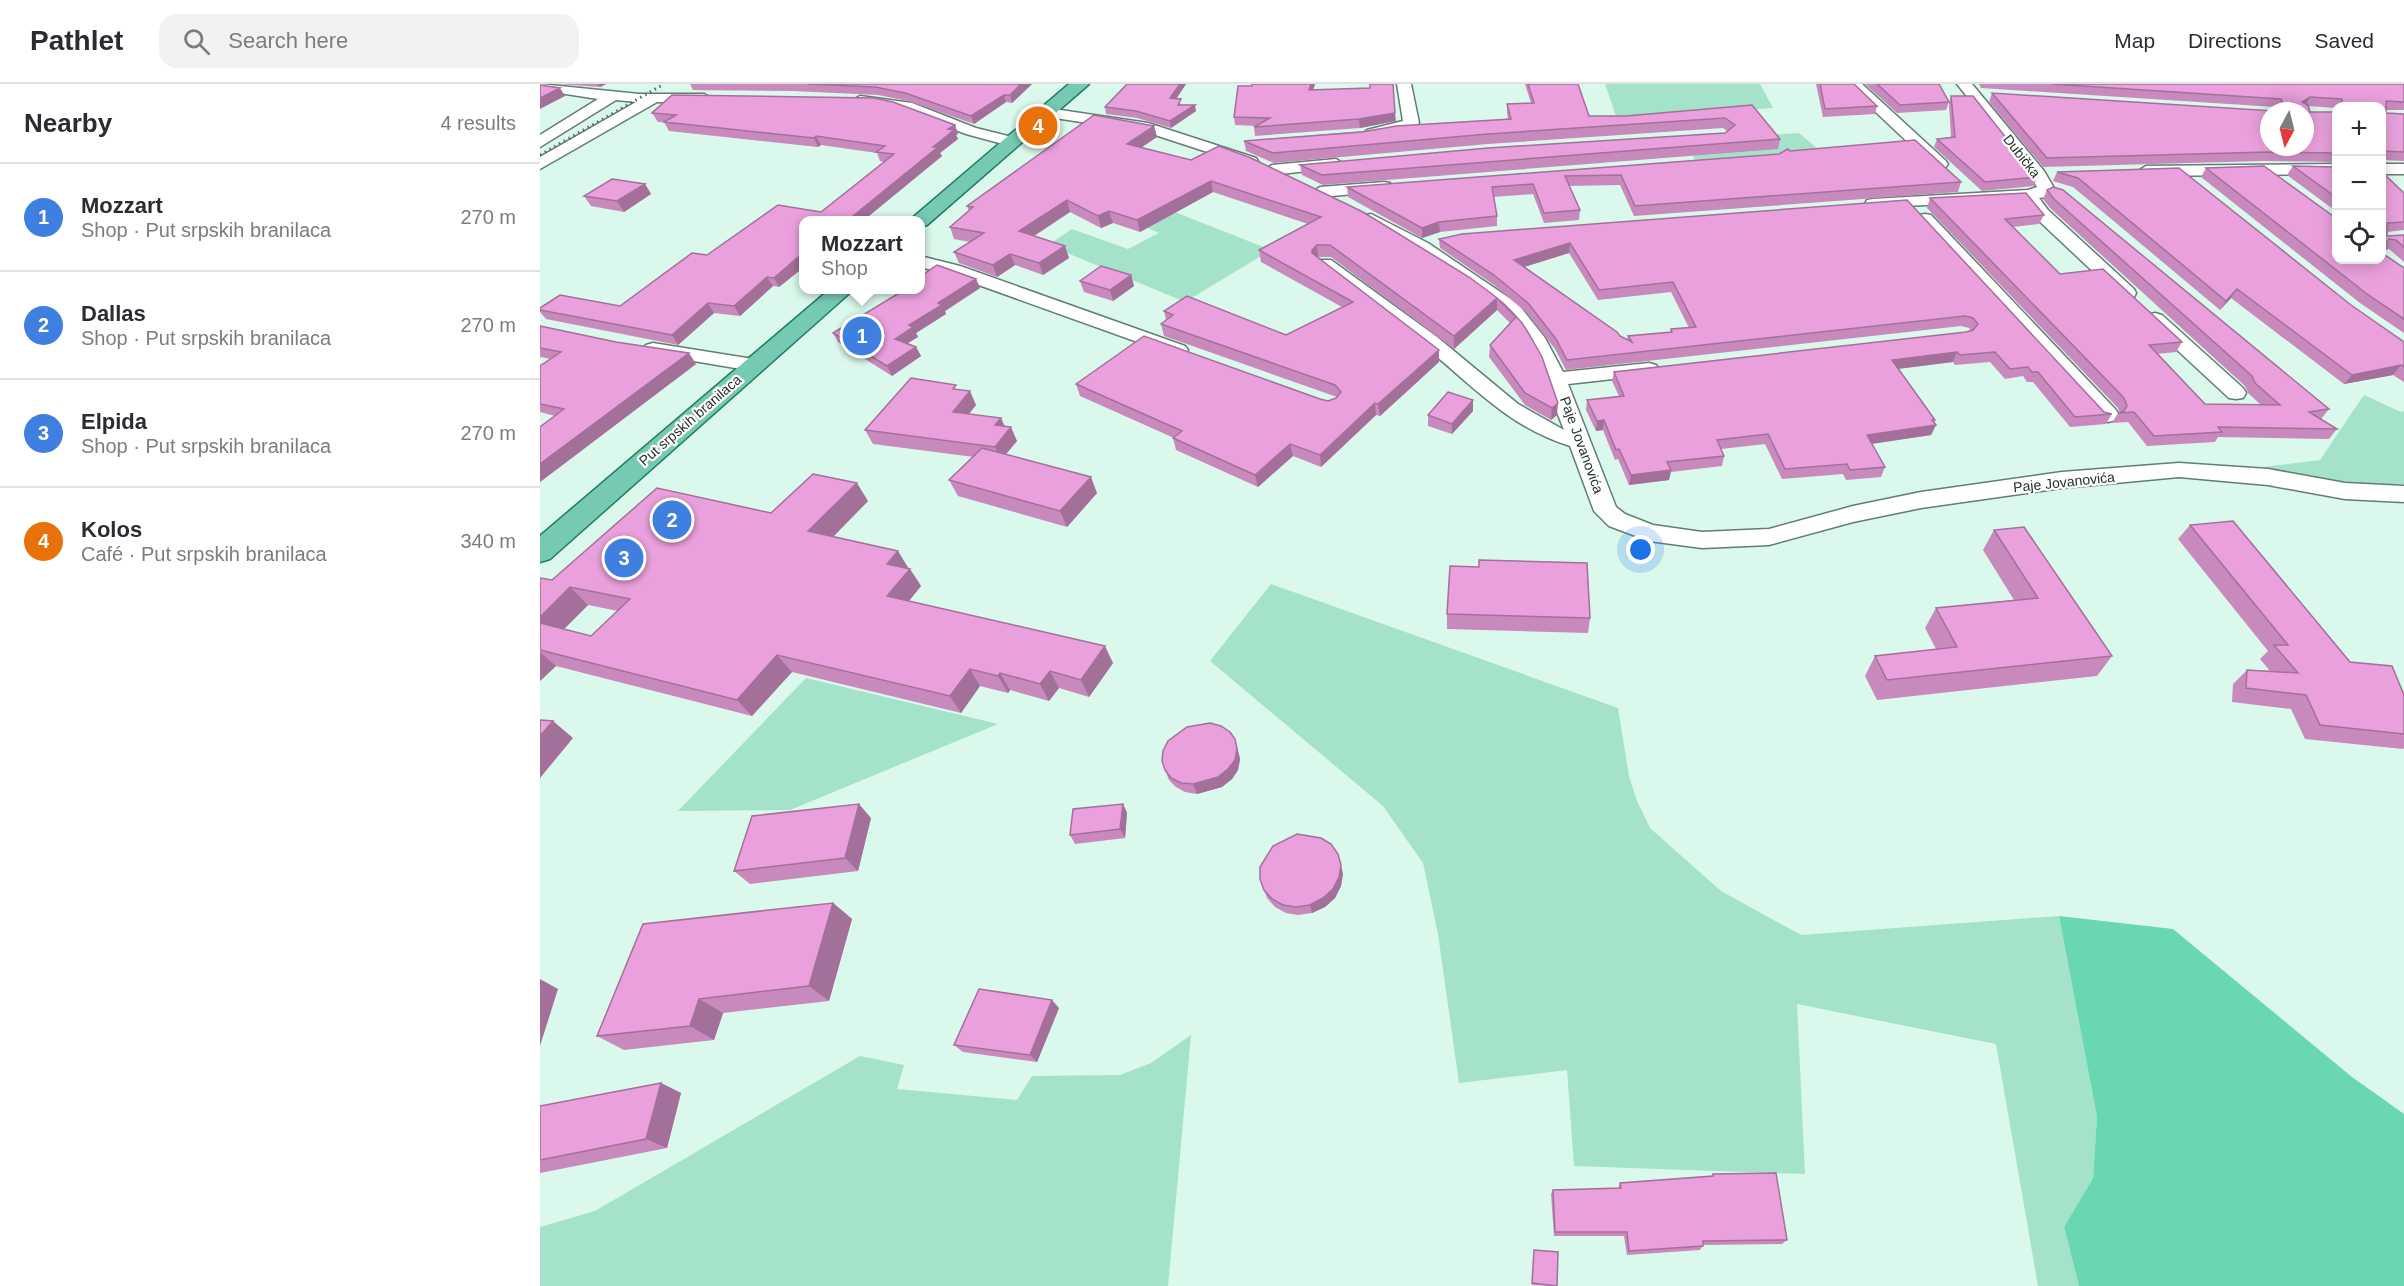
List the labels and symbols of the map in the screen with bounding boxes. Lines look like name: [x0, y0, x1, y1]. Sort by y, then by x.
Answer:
north arrow: [2260, 102, 2314, 156]
pin: 4: [1018, 104, 1058, 148]
street label: Dubička: [2000, 131, 2044, 181]
pin: 1: [842, 314, 882, 358]
street label: Put srpskih branilaca: [636, 371, 744, 469]
street label: Paje Jovanovića: [1557, 394, 1607, 496]
street label: Paje Jovanovića: [2012, 469, 2116, 495]
pin: 2: [652, 498, 692, 542]
your location: [1626, 535, 1655, 564]
pin: 3: [604, 536, 644, 580]

